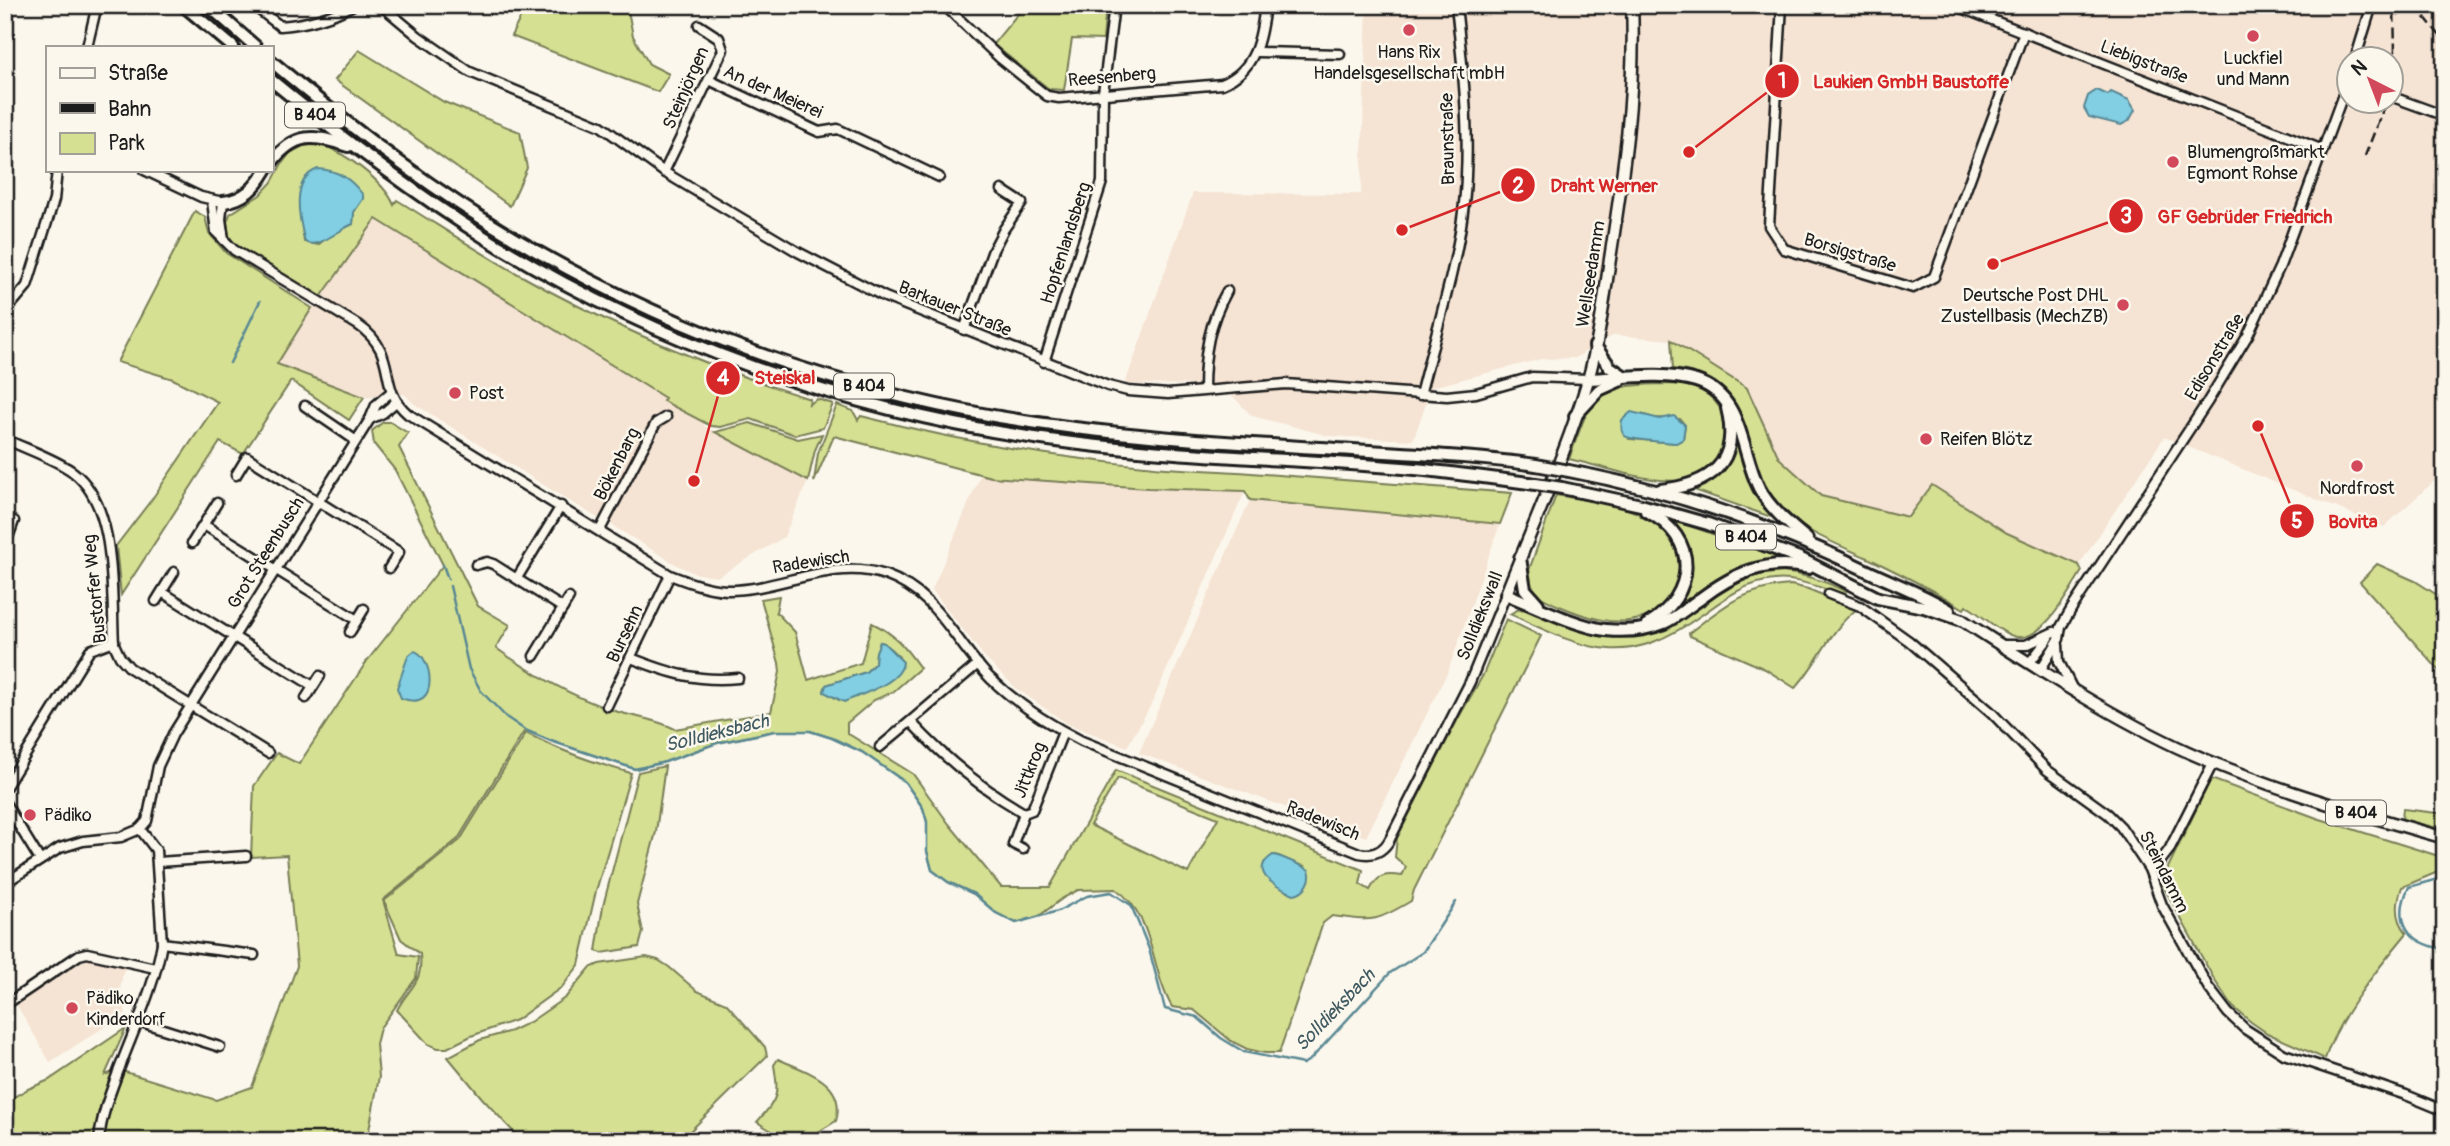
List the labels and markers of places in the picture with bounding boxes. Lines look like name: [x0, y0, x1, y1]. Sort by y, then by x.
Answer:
marker: Hans Rix Handelsgesellschaft mbH: [1401, 22, 1417, 38]
marker: Luckfiel und Mann: [2245, 28, 2261, 44]
place label: Hans Rix Handelsgesellschaft mbH: [1313, 41, 1505, 85]
place label: Luckfiel und Mann: [2216, 47, 2290, 91]
callout: Laukien GmbH Baustoffe: [1765, 61, 2023, 101]
place label: Blumengroßmarkt Egmont Rohse: [2187, 141, 2326, 185]
marker: Blumengroßmarkt Egmont Rohse: [2165, 154, 2181, 170]
callout: Draht Werner: [1501, 165, 1671, 205]
callout: GF Gebrüder Friedrich: [2109, 196, 2346, 236]
place label: Deutsche Post DHL Zustellbasis (MechZB): [1941, 284, 2109, 328]
marker: Deutsche Post DHL Zustellbasis (MechZB): [2115, 297, 2131, 313]
callout: Steiskal: [705, 358, 829, 398]
place label: Post: [469, 382, 505, 405]
marker: Post: [447, 385, 463, 401]
place label: Reifen Blötz: [1940, 428, 2032, 451]
marker: Reifen Blötz: [1918, 431, 1934, 447]
marker: Nordfrost: [2349, 458, 2365, 474]
place label: Nordfrost: [2319, 477, 2395, 500]
callout: Bovita: [2279, 501, 2391, 541]
place label: Pädiko: [44, 804, 92, 827]
marker: Pädiko: [22, 807, 38, 823]
place label: Pädiko Kinderdorf: [86, 987, 167, 1031]
marker: Pädiko Kinderdorf: [64, 1000, 80, 1016]

